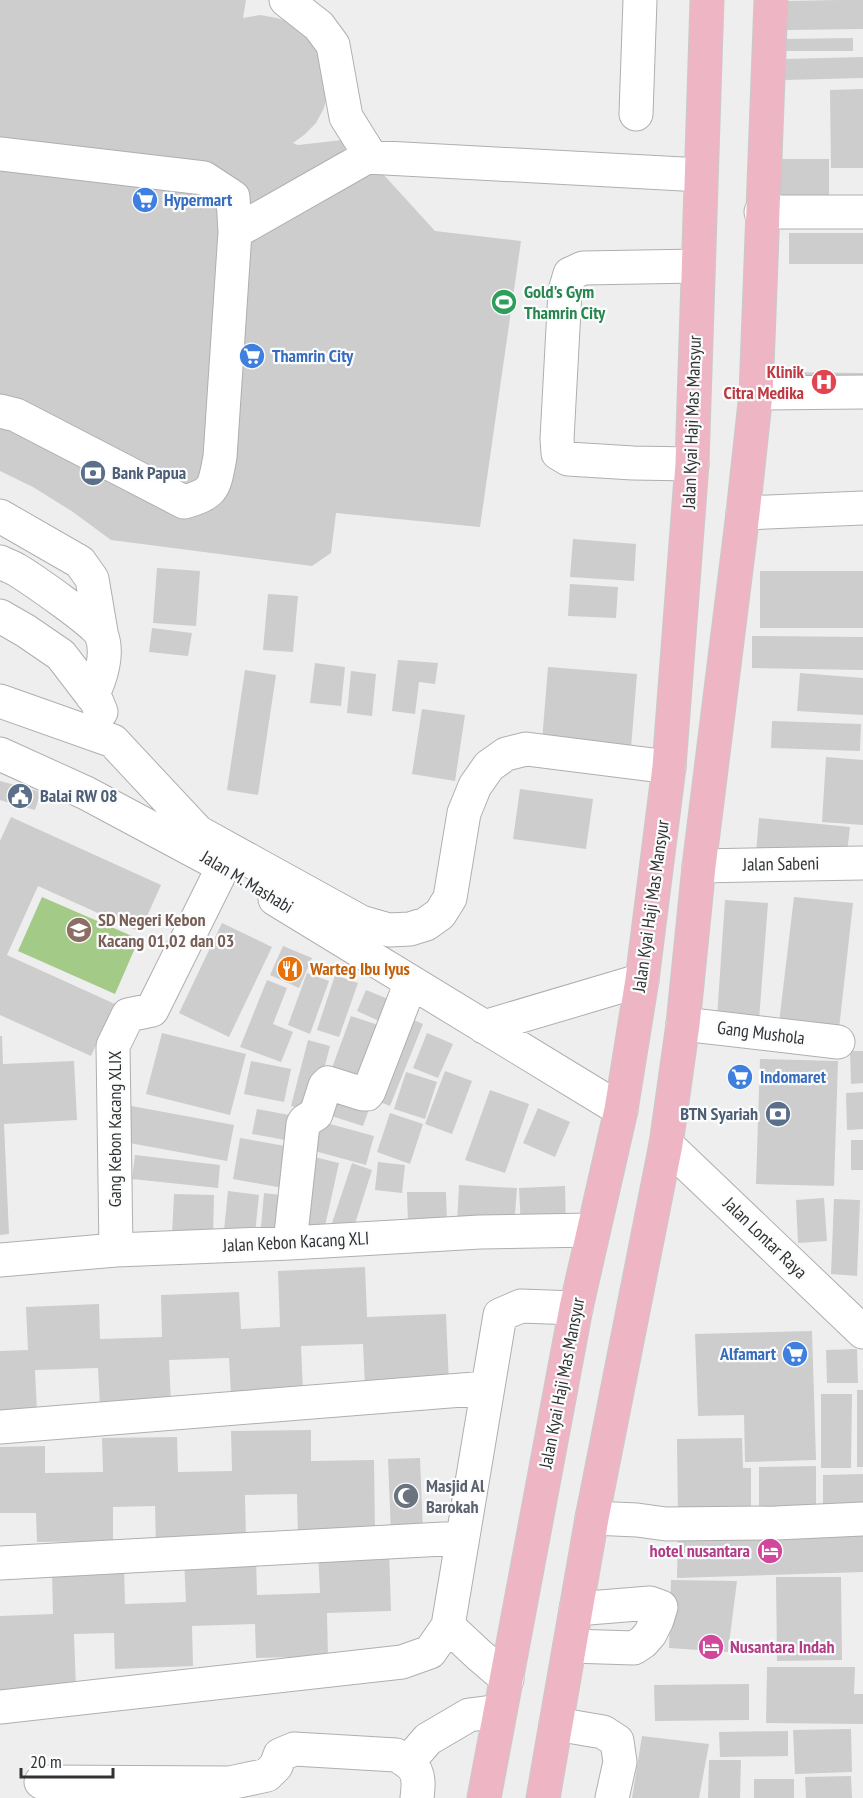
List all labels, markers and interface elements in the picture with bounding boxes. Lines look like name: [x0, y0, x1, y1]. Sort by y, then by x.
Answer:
supermarket icon: Hypermart: [130, 185, 160, 215]
place label: Hypermart: [164, 188, 233, 211]
place label: Gold's Gym Thamrin City: [524, 280, 606, 324]
sports icon: Gold's Gym Thamrin City: [489, 287, 519, 317]
street label: Jalan Kyai Haji Mas Mansyur: [677, 335, 706, 510]
supermarket icon: Thamrin City: [237, 341, 267, 371]
place label: Thamrin City: [272, 344, 354, 367]
place label: Klinik Citra Medika: [724, 360, 805, 404]
hospital icon: Klinik Citra Medika: [809, 367, 839, 397]
bank icon: Bank Papua: [78, 458, 108, 488]
place label: Bank Papua: [112, 461, 186, 484]
public building icon: Balai RW 08: [5, 781, 35, 811]
place label: Balai RW 08: [40, 784, 118, 807]
street label: Jalan Kyai Haji Mas Mansyur: [627, 818, 674, 994]
street label: Jalan M. Mashabi: [196, 845, 298, 918]
street label: Jalan Sabeni: [741, 851, 819, 876]
place label: SD Negeri Kebon Kacang 01,02 dan 03: [98, 908, 234, 952]
school or university icon: SD Negeri Kebon Kacang 01,02 dan 03: [64, 915, 94, 945]
restaurant icon: Warteg Ibu Iyus: [275, 954, 305, 984]
place label: Warteg Ibu Iyus: [309, 957, 410, 980]
street label: Gang Mushola: [716, 1016, 806, 1049]
street label: Gang Kebon Kacang XLIX: [103, 1051, 126, 1207]
supermarket icon: Indomaret: [725, 1062, 755, 1092]
place label: Indomaret: [760, 1065, 827, 1088]
bank icon: BTN Syariah: [763, 1099, 793, 1129]
place label: BTN Syariah: [680, 1102, 758, 1125]
street label: Jalan Lontar Raya: [718, 1191, 812, 1283]
street label: Jalan Kebon Kacang XLI: [221, 1226, 370, 1257]
street label: Jalan Kyai Haji Mas Mansyur: [533, 1295, 589, 1471]
supermarket icon: Alfamart: [780, 1339, 810, 1369]
place label: Alfamart: [719, 1342, 777, 1365]
place label: Masjid Al Barokah: [426, 1474, 485, 1518]
mosque icon: Masjid Al Barokah: [391, 1481, 421, 1511]
hotel icon: hotel nusantara: [755, 1536, 785, 1566]
place label: hotel nusantara: [650, 1539, 750, 1562]
hotel icon: Nusantara Indah: [696, 1632, 726, 1662]
place label: Nusantara Indah: [730, 1635, 835, 1658]
scale bar: [21, 1741, 112, 1779]
text: 20 m: [30, 1750, 62, 1773]

